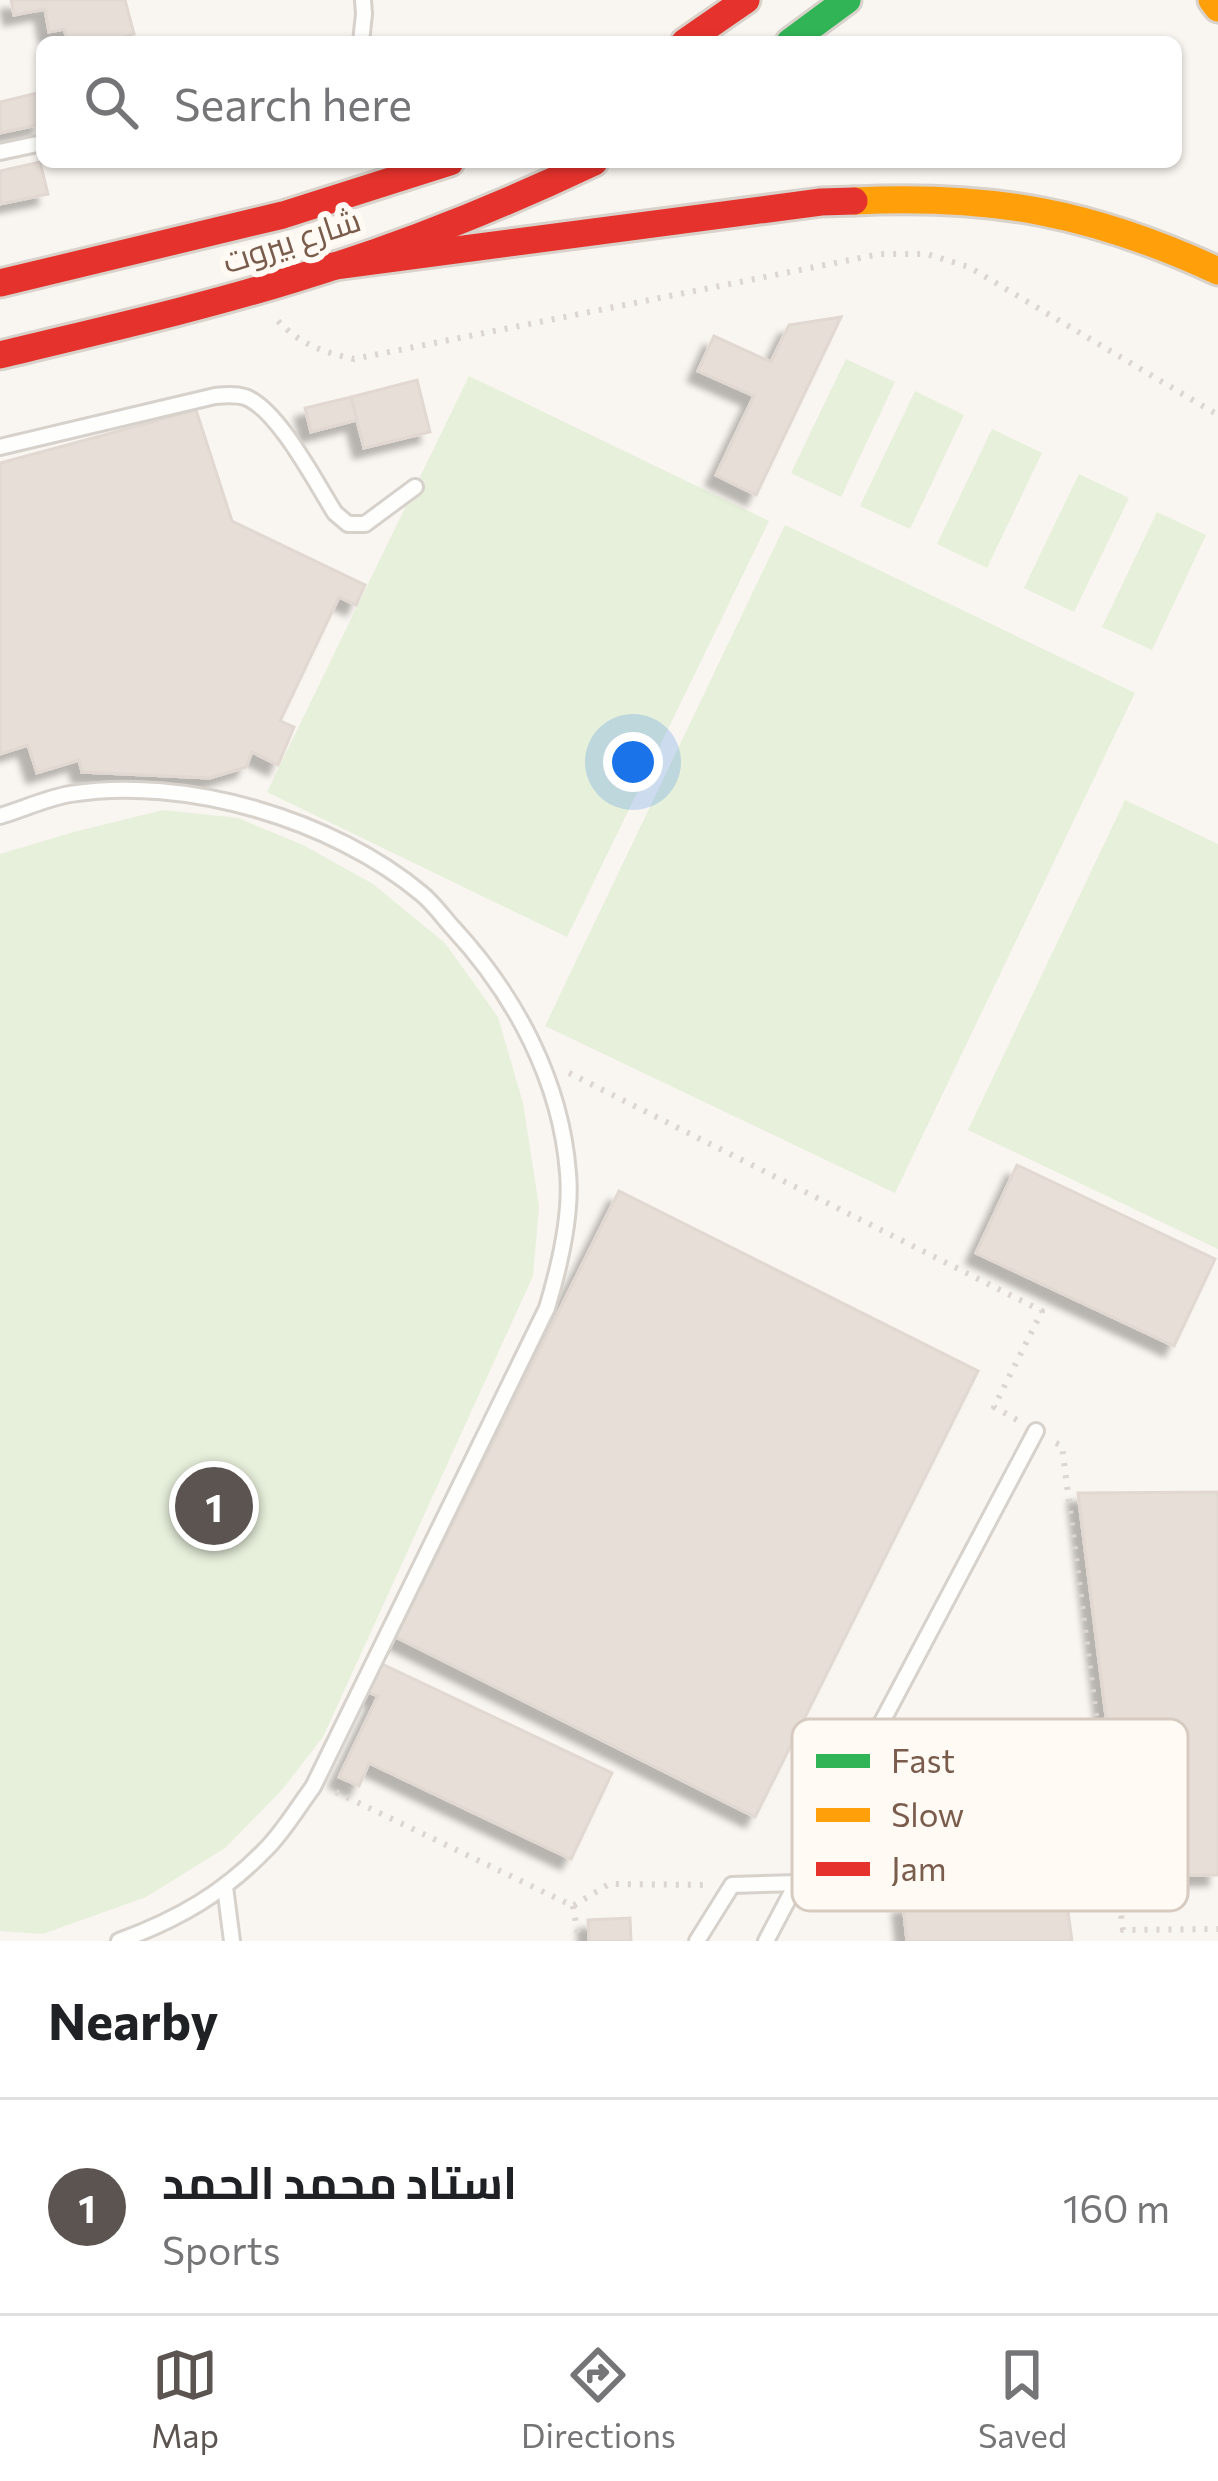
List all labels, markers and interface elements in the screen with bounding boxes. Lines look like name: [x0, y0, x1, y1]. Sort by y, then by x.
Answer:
search box: [36, 36, 1182, 168]
icon: search: [78, 69, 144, 135]
text: Search here: [174, 75, 412, 130]
street label: شارع بيروت: [217, 197, 366, 284]
your location: [603, 732, 663, 792]
pin: 1: [175, 1461, 253, 1551]
legend: [792, 1719, 1188, 1911]
text: Fast: [891, 1739, 955, 1780]
text: Slow: [891, 1793, 964, 1834]
text: Jam: [891, 1847, 947, 1888]
text: Nearby: [48, 1988, 218, 2051]
text: استاد محمد الحمد: [162, 2153, 517, 2208]
text: 1: [78, 2183, 96, 2231]
text: 160 m: [1063, 2183, 1170, 2231]
text: Sports: [162, 2225, 281, 2273]
tab: Map: [151, 2342, 219, 2455]
tab: Directions: [521, 2342, 676, 2455]
tab: Saved: [978, 2342, 1067, 2455]

